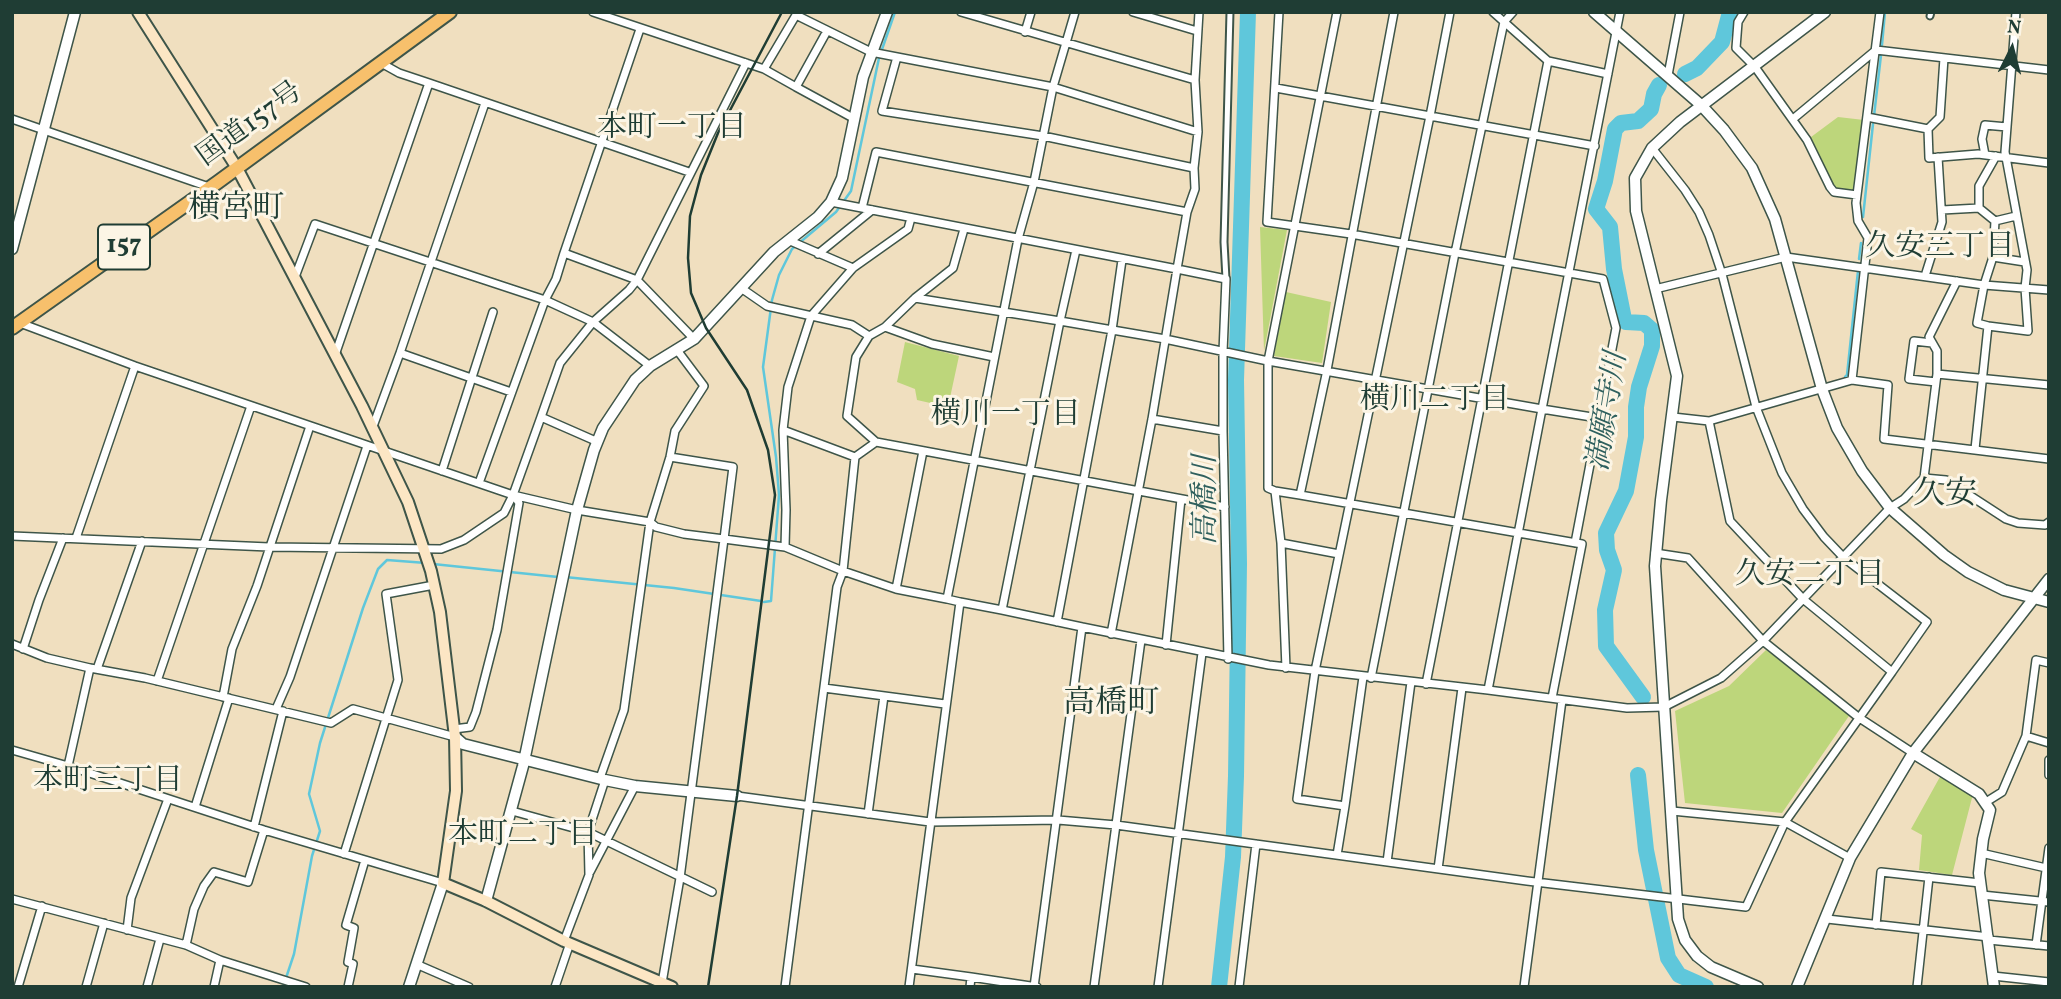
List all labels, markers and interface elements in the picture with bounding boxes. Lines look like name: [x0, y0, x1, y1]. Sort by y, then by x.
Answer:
north arrow: [1977, 14, 2047, 84]
text: N: [2006, 14, 2022, 42]
street label: 国道157号: [192, 77, 310, 175]
district label: 本町一丁目: [597, 112, 747, 148]
district label: 横宮町: [188, 192, 284, 230]
road number: 157: [98, 224, 150, 270]
district label: 久安三丁目: [1865, 231, 2015, 267]
water label: 満願寺川: [1583, 350, 1637, 474]
district label: 横川二丁目: [1360, 384, 1510, 420]
district label: 横川一丁目: [931, 399, 1081, 435]
water label: 高橋川: [1190, 455, 1226, 545]
district label: 久安: [1913, 478, 1977, 516]
district label: 久安二丁目: [1735, 559, 1885, 595]
district label: 高橋町: [1063, 687, 1159, 725]
district label: 本町三丁目: [33, 765, 183, 801]
district label: 本町二丁目: [448, 819, 598, 855]

